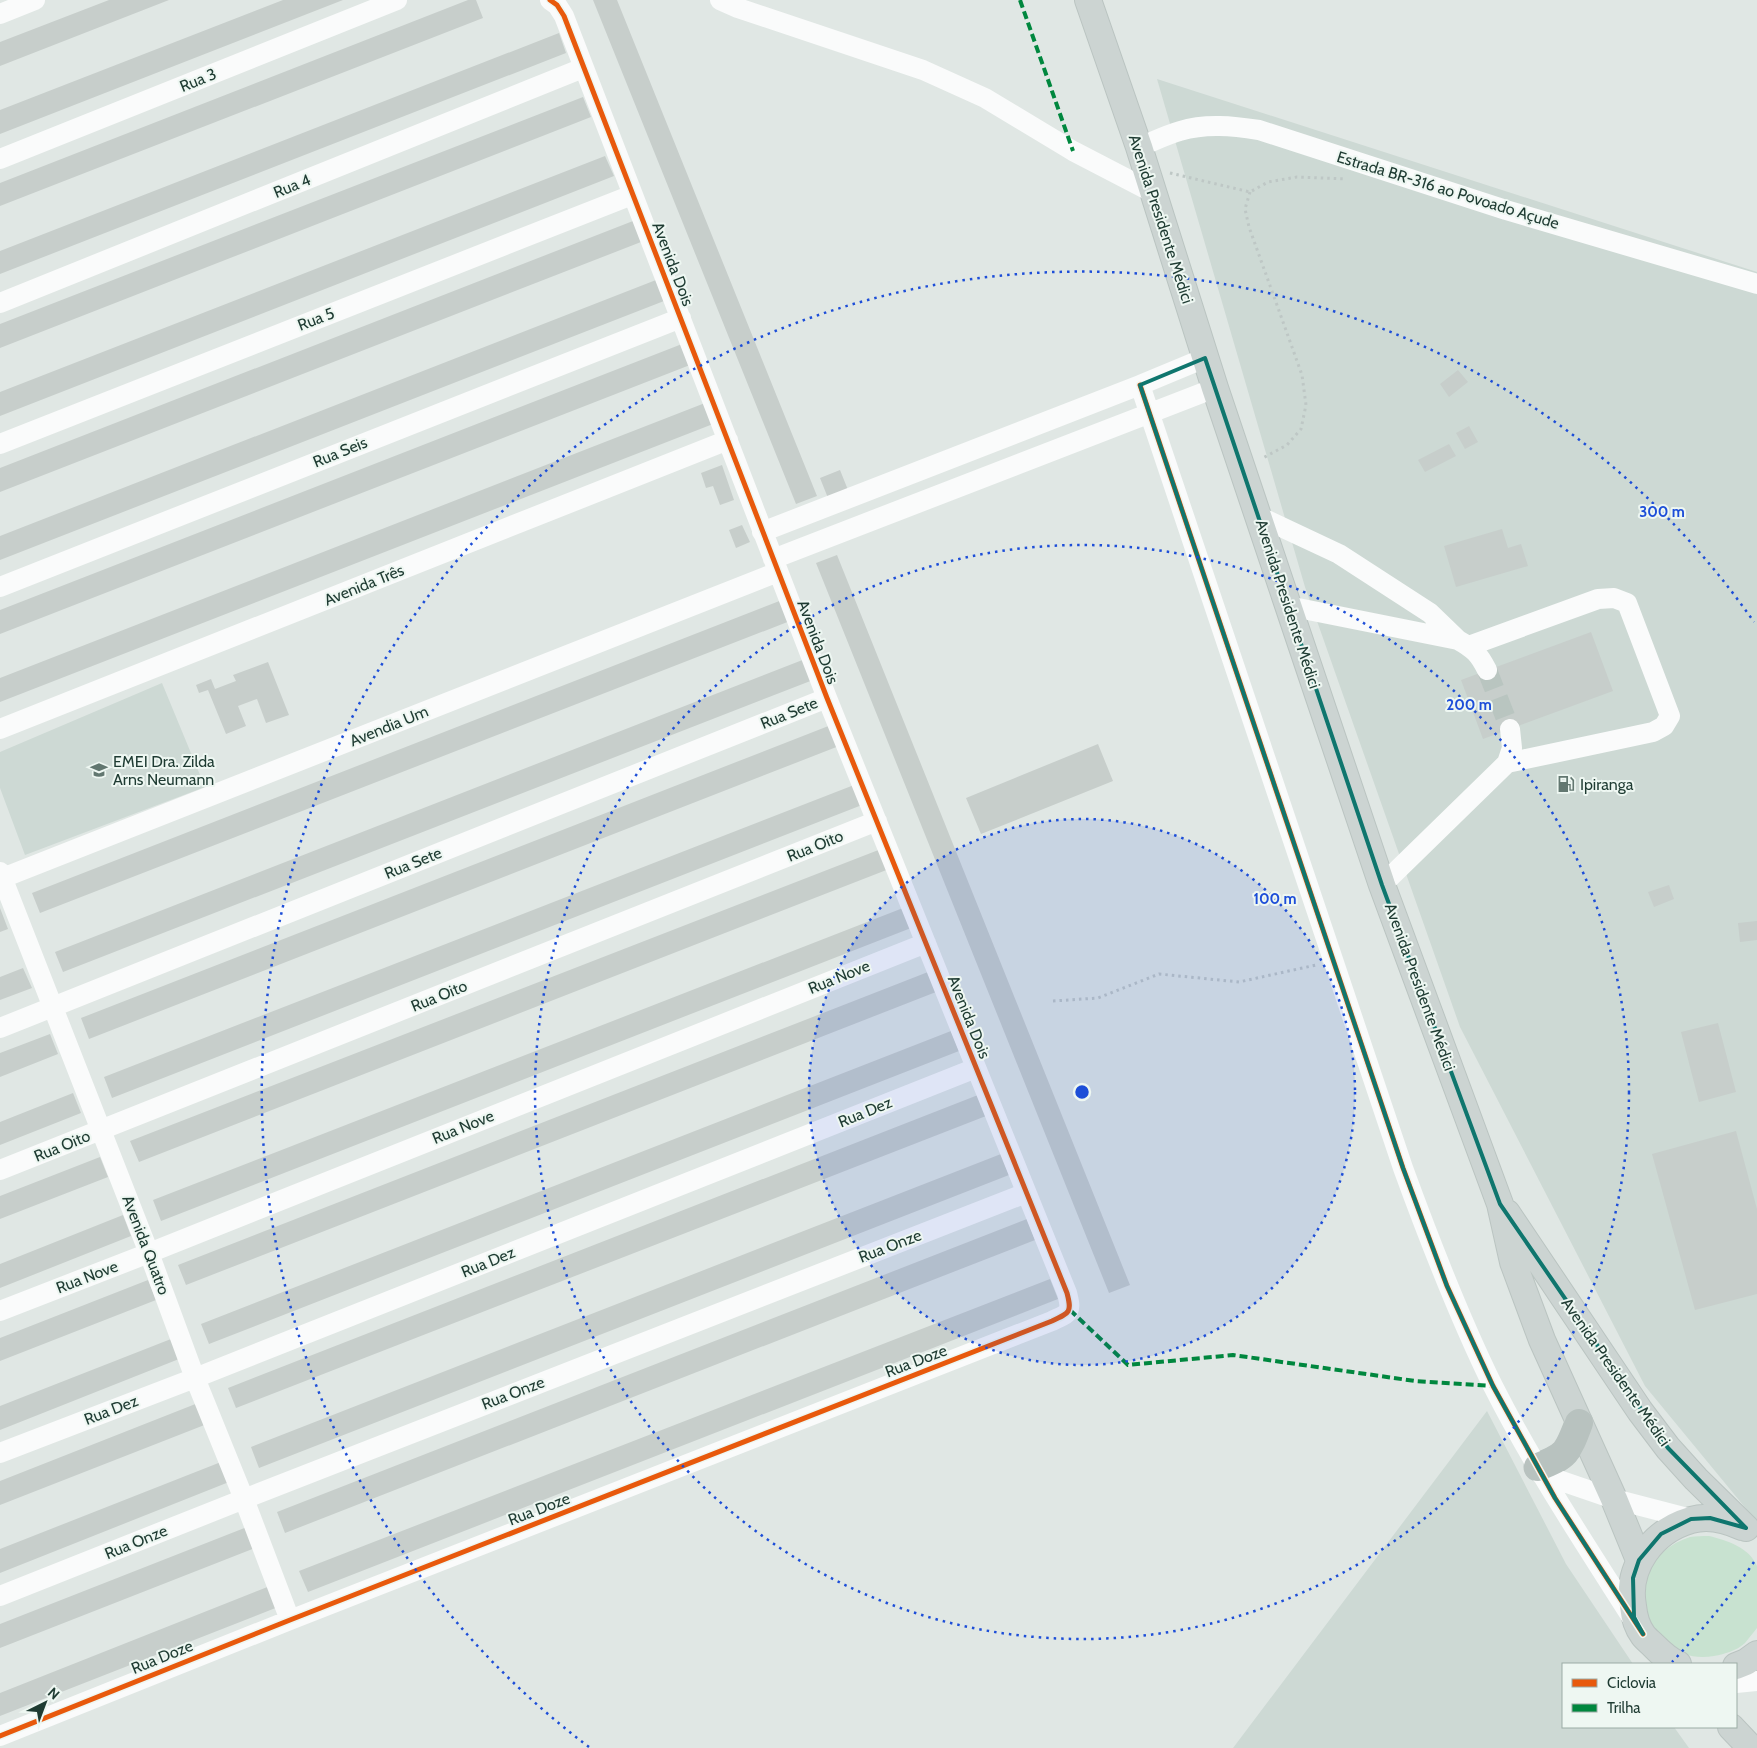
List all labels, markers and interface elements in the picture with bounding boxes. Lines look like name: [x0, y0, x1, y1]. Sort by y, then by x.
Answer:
street label: Rua 3: [177, 64, 219, 96]
street label: Avenida Presidente Médici: [1125, 132, 1197, 306]
street label: Estrada BR-316 ao Povoado Açude: [1335, 147, 1561, 233]
street label: Rua 4: [271, 170, 313, 202]
street label: Avenida Dois: [648, 219, 698, 309]
street label: Rua 5: [295, 303, 337, 335]
street label: Rua Seis: [310, 432, 370, 471]
text: 300 m: [1639, 503, 1685, 521]
street label: Avenida Presidente Médici: [1252, 517, 1324, 691]
street label: Avenida Três: [321, 560, 407, 610]
street label: Avenida Dois: [793, 597, 843, 687]
street label: Rua Sete: [758, 693, 820, 733]
text: 200 m: [1446, 696, 1492, 714]
street label: Avendia Um: [347, 702, 431, 750]
place label: EMEI Dra. Zilda Arns Neumann: [113, 752, 215, 789]
school or university icon: EMEI Dra. Zilda Arns Neumann: [89, 760, 109, 780]
fuel station icon: Ipiranga: [1556, 774, 1576, 794]
place label: Ipiranga: [1580, 775, 1634, 794]
street label: Rua Oito: [784, 826, 846, 866]
street label: Rua Sete: [382, 843, 444, 883]
text: 100 m: [1253, 890, 1297, 908]
street label: Avenida Presidente Médici: [1381, 901, 1459, 1073]
street label: Rua Nove: [805, 956, 873, 998]
street label: Avenida Dois: [944, 973, 994, 1062]
street label: Rua Oito: [408, 976, 470, 1016]
centre of rings: [1073, 1083, 1091, 1101]
street label: Rua Dez: [835, 1092, 895, 1131]
street label: Rua Nove: [429, 1106, 497, 1148]
street label: Rua Oito: [31, 1126, 93, 1166]
street label: Avenida Quatro: [118, 1193, 174, 1298]
street label: Rua Onze: [856, 1225, 924, 1267]
street label: Rua Dez: [458, 1242, 518, 1281]
street label: Rua Nove: [53, 1257, 121, 1297]
street label: Avenida Presidente Médici: [1558, 1294, 1674, 1450]
street label: Rua Doze: [882, 1341, 950, 1381]
street label: Rua Onze: [479, 1372, 547, 1414]
street label: Rua Dez: [81, 1391, 141, 1429]
street label: Rua Doze: [505, 1489, 573, 1529]
street label: Rua Onze: [102, 1521, 170, 1563]
street label: Rua Doze: [128, 1636, 196, 1678]
legend: [1562, 1663, 1737, 1728]
text: Ciclovia: [1607, 1674, 1657, 1692]
north arrow: [20, 1678, 70, 1728]
text: N: [44, 1683, 63, 1703]
text: Trilha: [1607, 1699, 1641, 1717]

